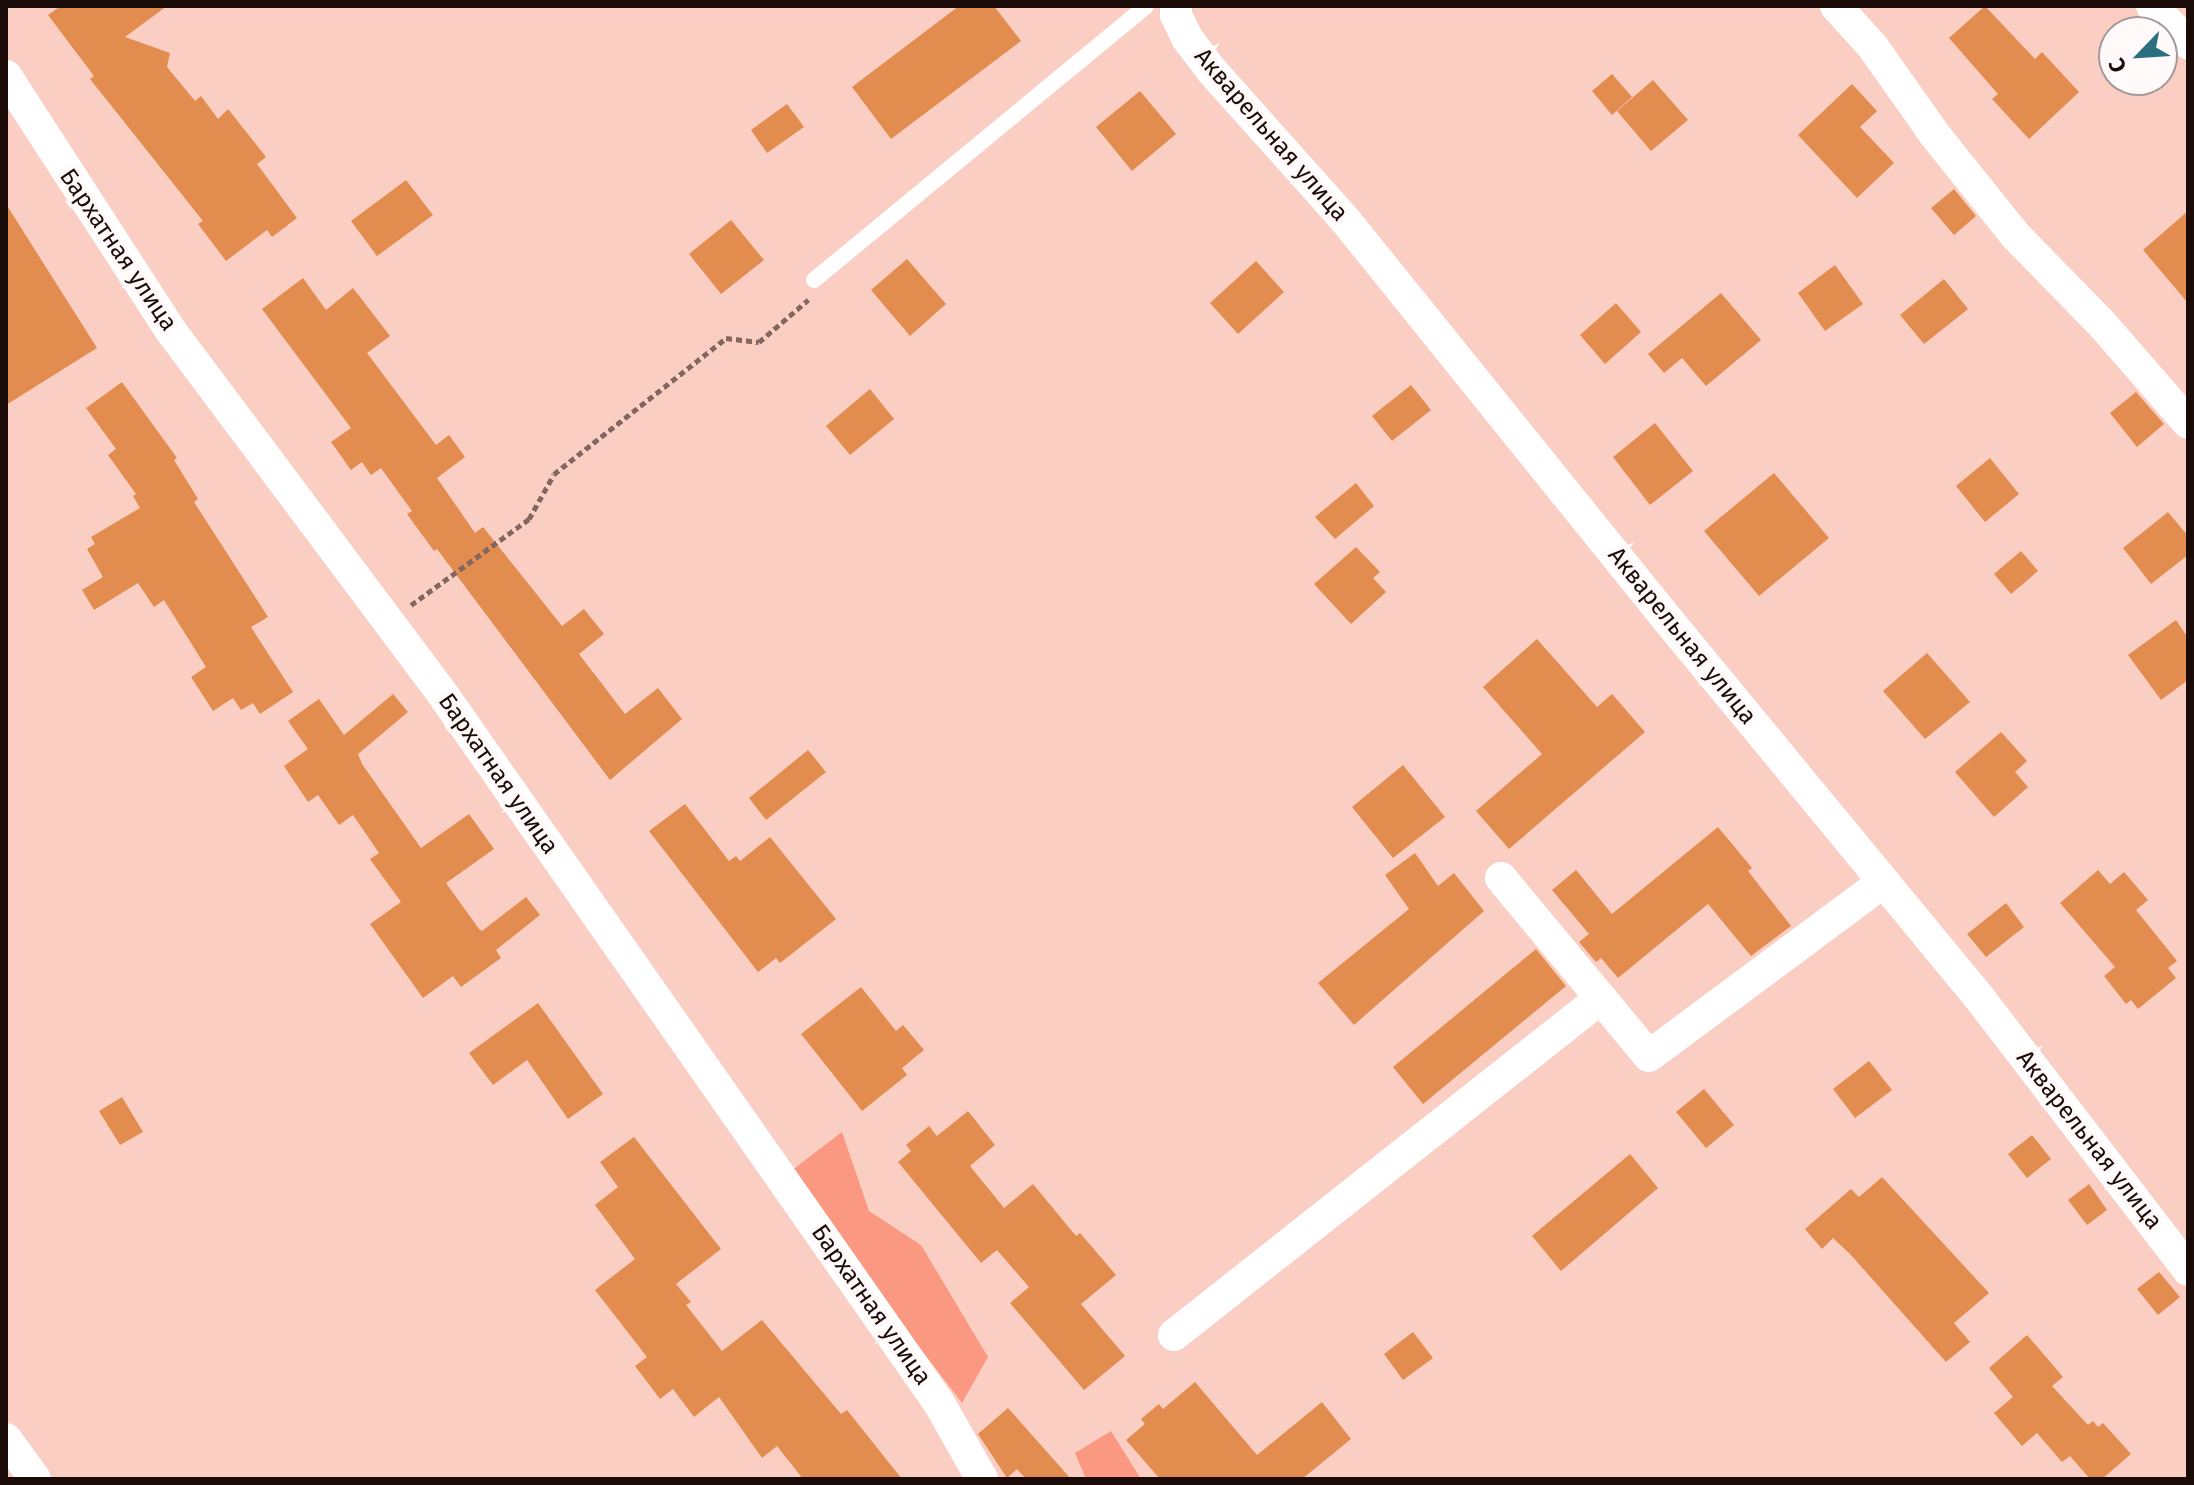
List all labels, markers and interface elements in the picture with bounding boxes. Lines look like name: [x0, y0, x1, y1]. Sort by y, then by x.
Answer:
north arrow: [2098, 16, 2178, 96]
street label: Акварельная улица: [1188, 43, 1354, 227]
text: С: [2103, 54, 2133, 77]
street label: Бархатная улица: [53, 163, 183, 337]
street label: Акварельная улица: [1602, 542, 1762, 730]
street label: Бархатная улица: [432, 688, 564, 860]
street label: Акварельная улица: [2010, 1045, 2168, 1235]
street label: Бархатная улица: [805, 1219, 937, 1391]

